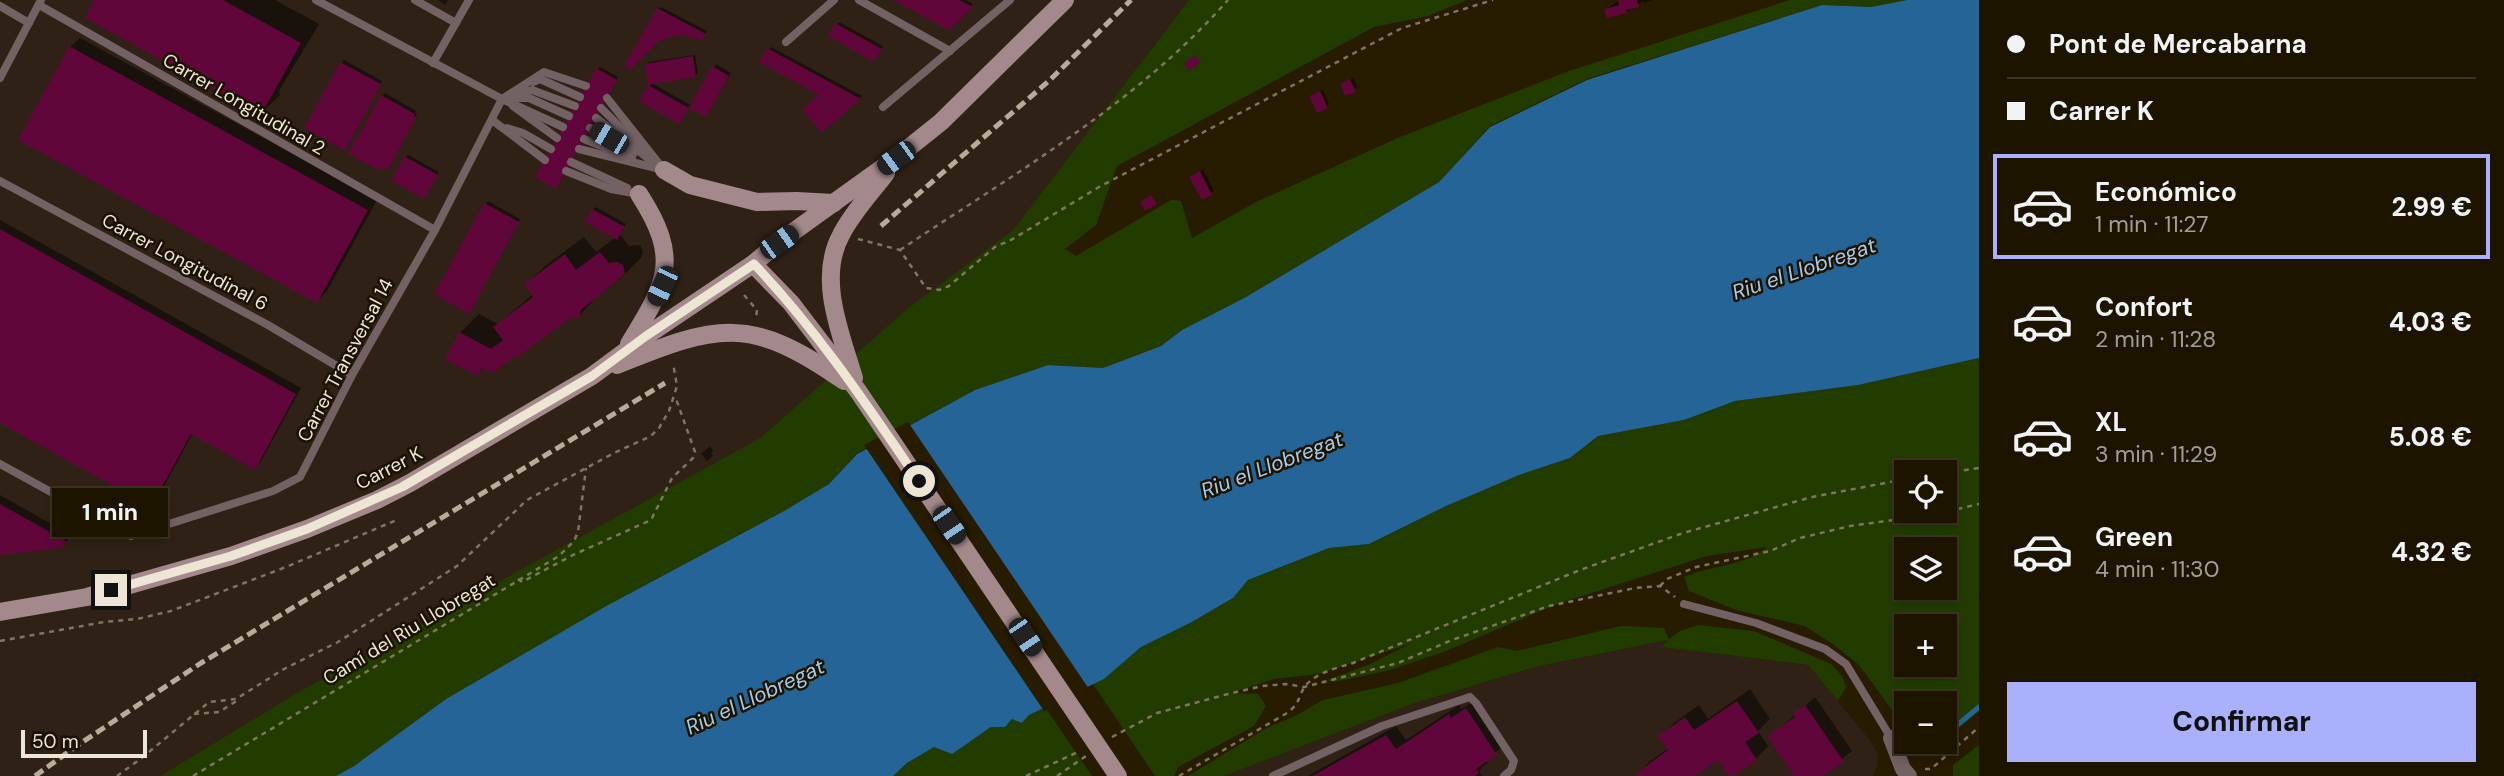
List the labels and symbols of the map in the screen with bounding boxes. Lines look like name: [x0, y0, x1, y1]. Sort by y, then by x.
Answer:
street label: Carrer Longitudinal 2: [158, 47, 330, 161]
car: [586, 118, 633, 158]
car: [873, 137, 920, 179]
street label: Carrer Longitudinal 6: [98, 208, 272, 316]
car: [756, 221, 803, 263]
water label: Riu el Llobregat: [1728, 231, 1880, 307]
car: [644, 263, 681, 309]
street label: Carrer Transversal 14: [291, 274, 399, 446]
water label: Riu el Llobregat: [1197, 425, 1348, 505]
street label: Carrer K: [351, 441, 427, 495]
route start: [903, 465, 935, 497]
callout: 1 min: [53, 489, 169, 538]
car: [929, 502, 970, 548]
street label: Camí del Riu Llobregat: [318, 568, 500, 690]
route end: [95, 574, 127, 606]
car: [1005, 614, 1046, 660]
water label: Riu el Llobregat: [681, 652, 830, 741]
scale bar: [21, 727, 147, 759]

